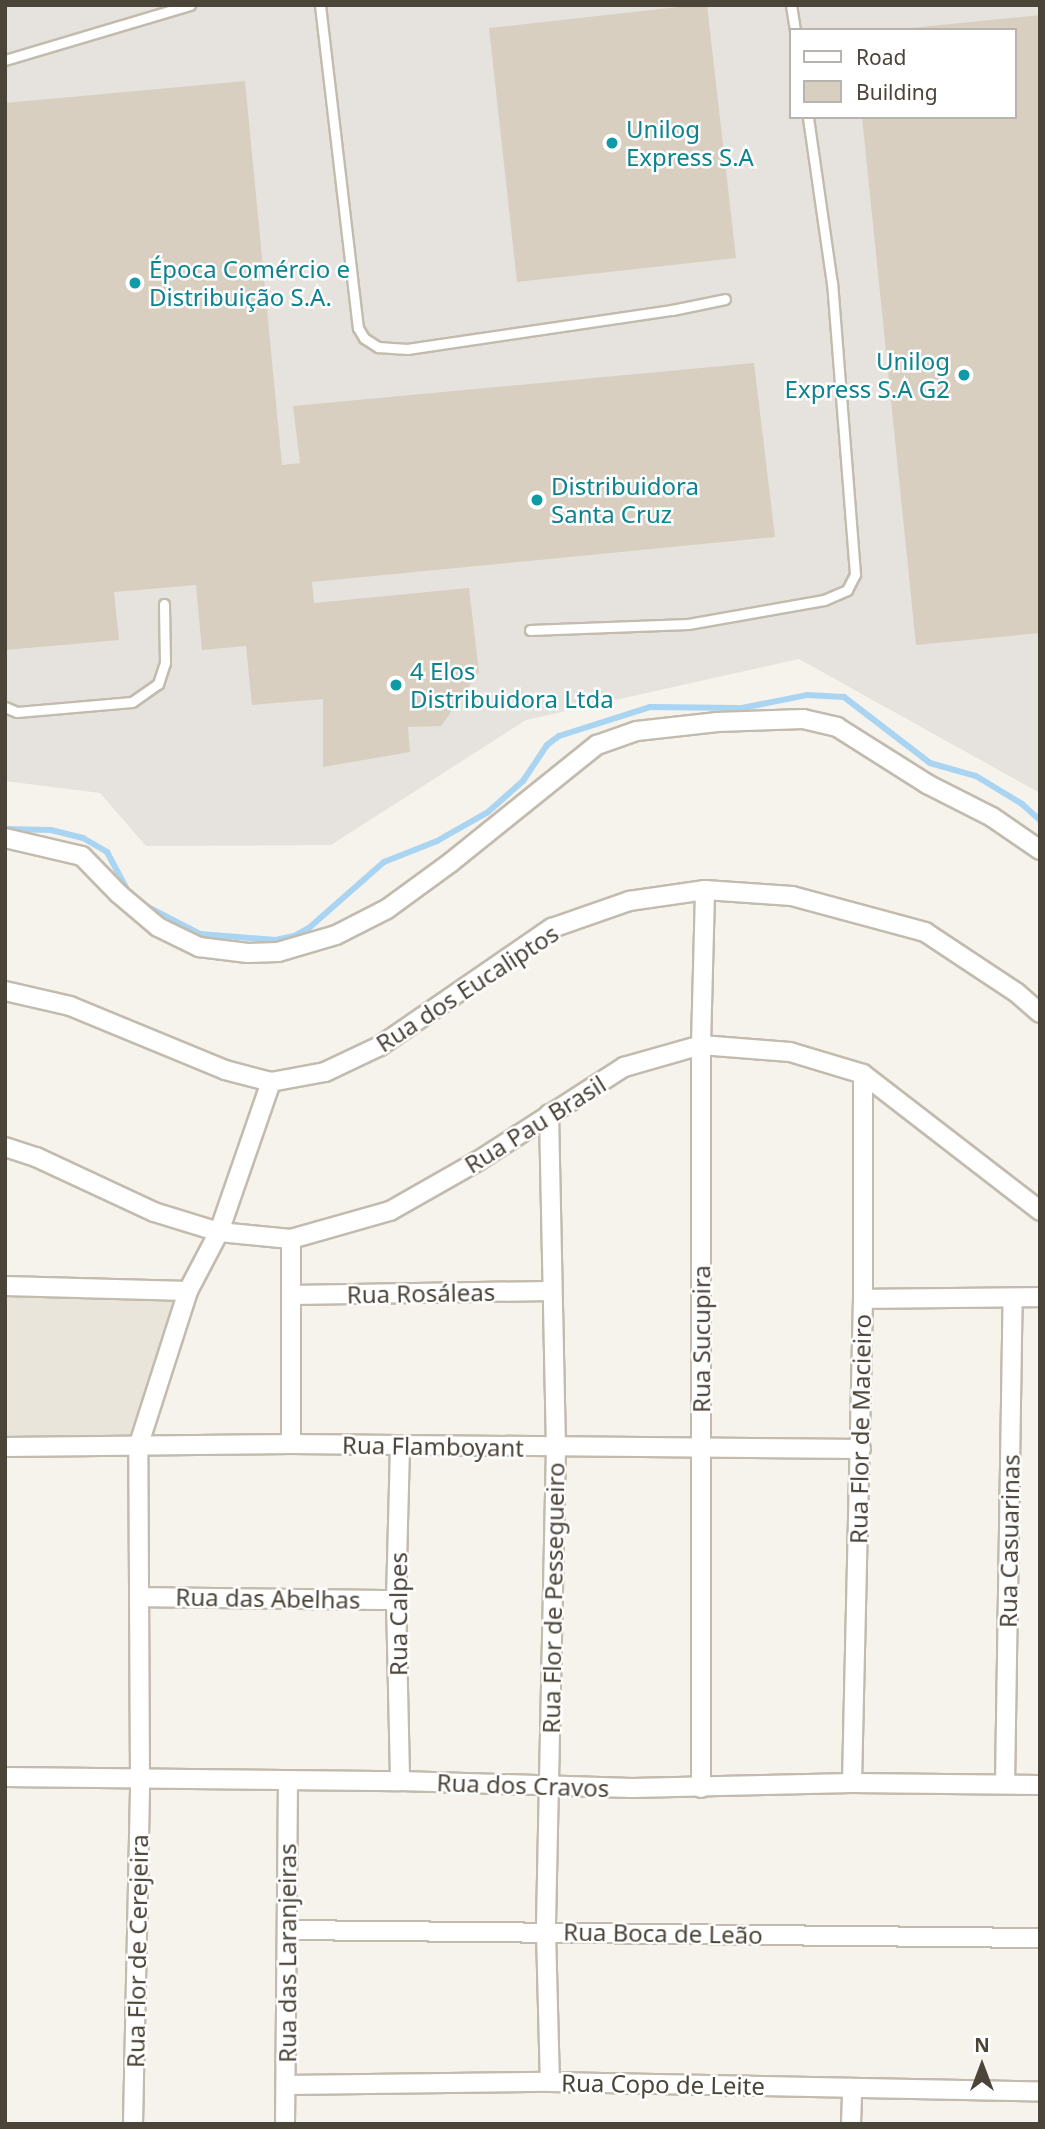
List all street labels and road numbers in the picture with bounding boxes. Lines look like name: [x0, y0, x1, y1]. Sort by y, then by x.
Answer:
street label: Rua dos Eucaliptos: [370, 918, 564, 1058]
street label: Rua Pau Brasil: [459, 1069, 611, 1179]
street label: Rua Sucupira: [687, 1265, 715, 1413]
street label: Rua Rosáleas: [346, 1277, 496, 1309]
street label: Rua Flor de Macieiro: [844, 1314, 876, 1544]
street label: Rua Flamboyant: [342, 1430, 524, 1462]
street label: Rua Casuarinas: [993, 1454, 1025, 1628]
street label: Rua Flor de Pessegueiro: [536, 1462, 570, 1734]
street label: Rua Calpes: [384, 1552, 412, 1676]
street label: Rua das Abelhas: [175, 1582, 361, 1614]
street label: Rua dos Cravos: [436, 1768, 610, 1802]
street label: Rua Flor de Cerejeira: [121, 1834, 153, 2068]
street label: Rua das Laranjeiras: [273, 1843, 301, 2063]
street label: Rua Boca de Leão: [563, 1917, 763, 1949]
street label: Rua Copo de Leite: [561, 2068, 765, 2100]

